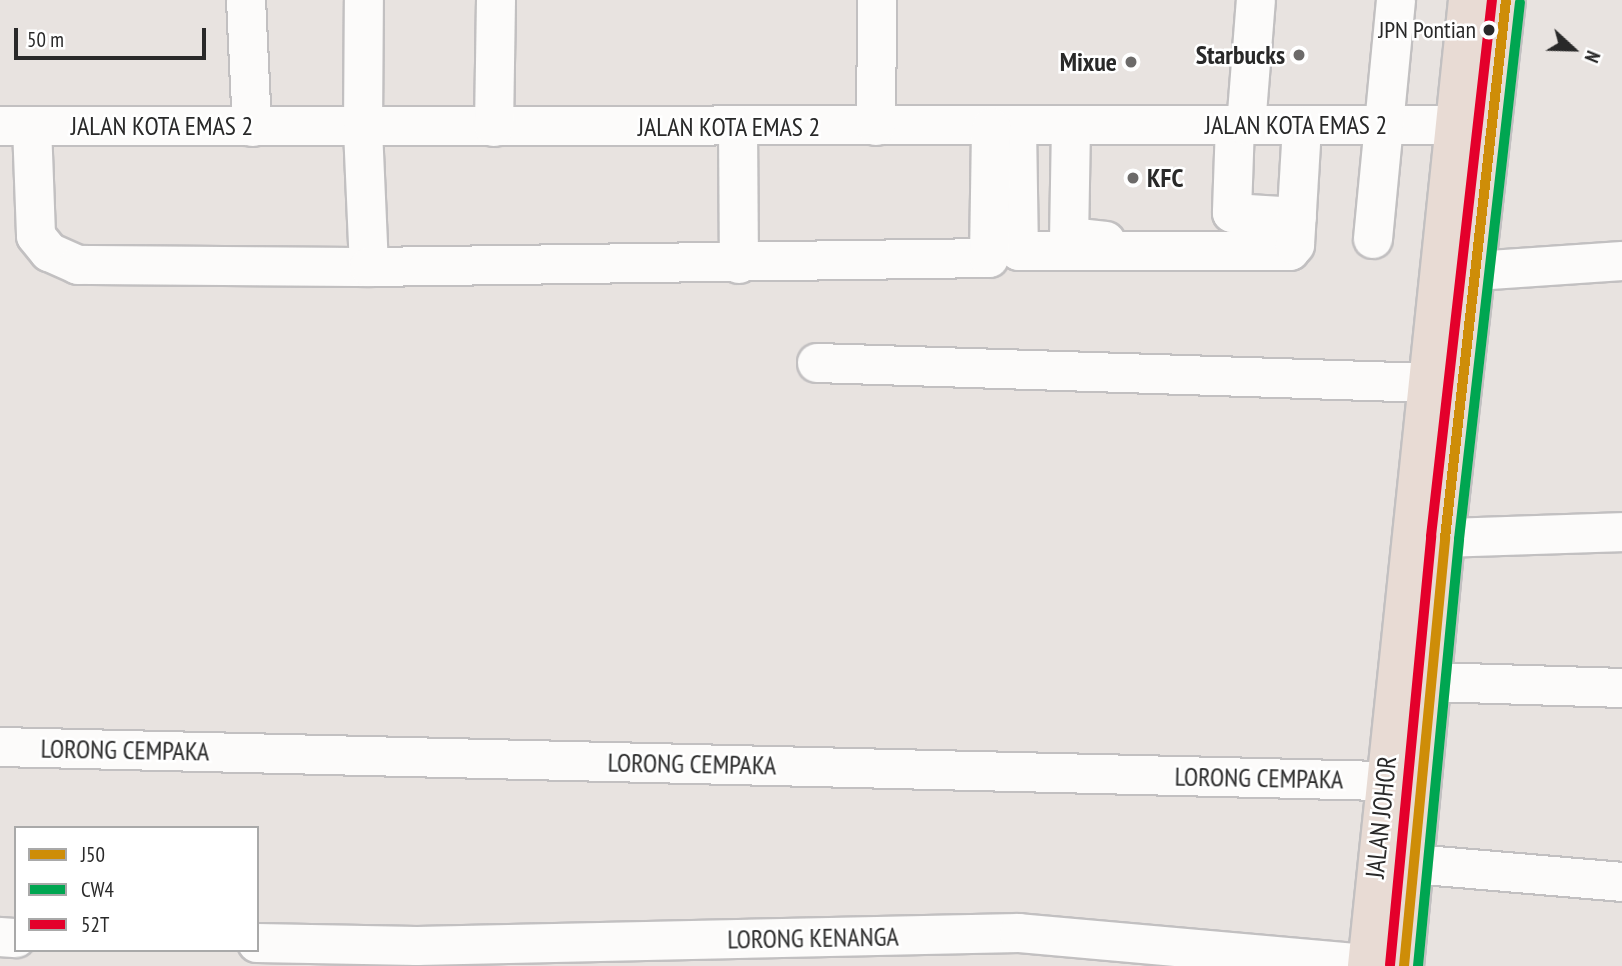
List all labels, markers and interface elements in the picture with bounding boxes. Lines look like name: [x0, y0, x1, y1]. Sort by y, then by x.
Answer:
scale bar: [18, 14, 210, 58]
north arrow: [1538, 14, 1608, 84]
place label: JPN Pontian: [1378, 16, 1476, 44]
marker: JPN Pontian: [1482, 23, 1496, 37]
text: 50 m: [27, 26, 64, 53]
place label: Starbucks: [1196, 39, 1285, 71]
place label: Mixue: [1060, 46, 1117, 78]
marker: Starbucks: [1291, 47, 1307, 63]
text: N: [1579, 48, 1606, 66]
marker: Mixue: [1123, 54, 1139, 70]
street label: JALAN KOTA EMAS 2: [1204, 109, 1388, 141]
street label: JALAN KOTA EMAS 2: [70, 110, 254, 142]
street label: JALAN KOTA EMAS 2: [637, 111, 821, 143]
place label: KFC: [1147, 162, 1183, 194]
marker: KFC: [1125, 170, 1141, 186]
street label: LORONG CEMPAKA: [40, 733, 210, 767]
street label: LORONG CEMPAKA: [607, 747, 777, 781]
street label: JALAN JOHOR: [1359, 754, 1403, 880]
street label: LORONG CEMPAKA: [1174, 761, 1344, 795]
legend: [14, 826, 259, 952]
text: J50: [81, 841, 105, 868]
text: CW4: [81, 876, 114, 903]
text: 52T: [81, 911, 109, 938]
street label: LORONG KENANGA: [727, 921, 899, 955]

